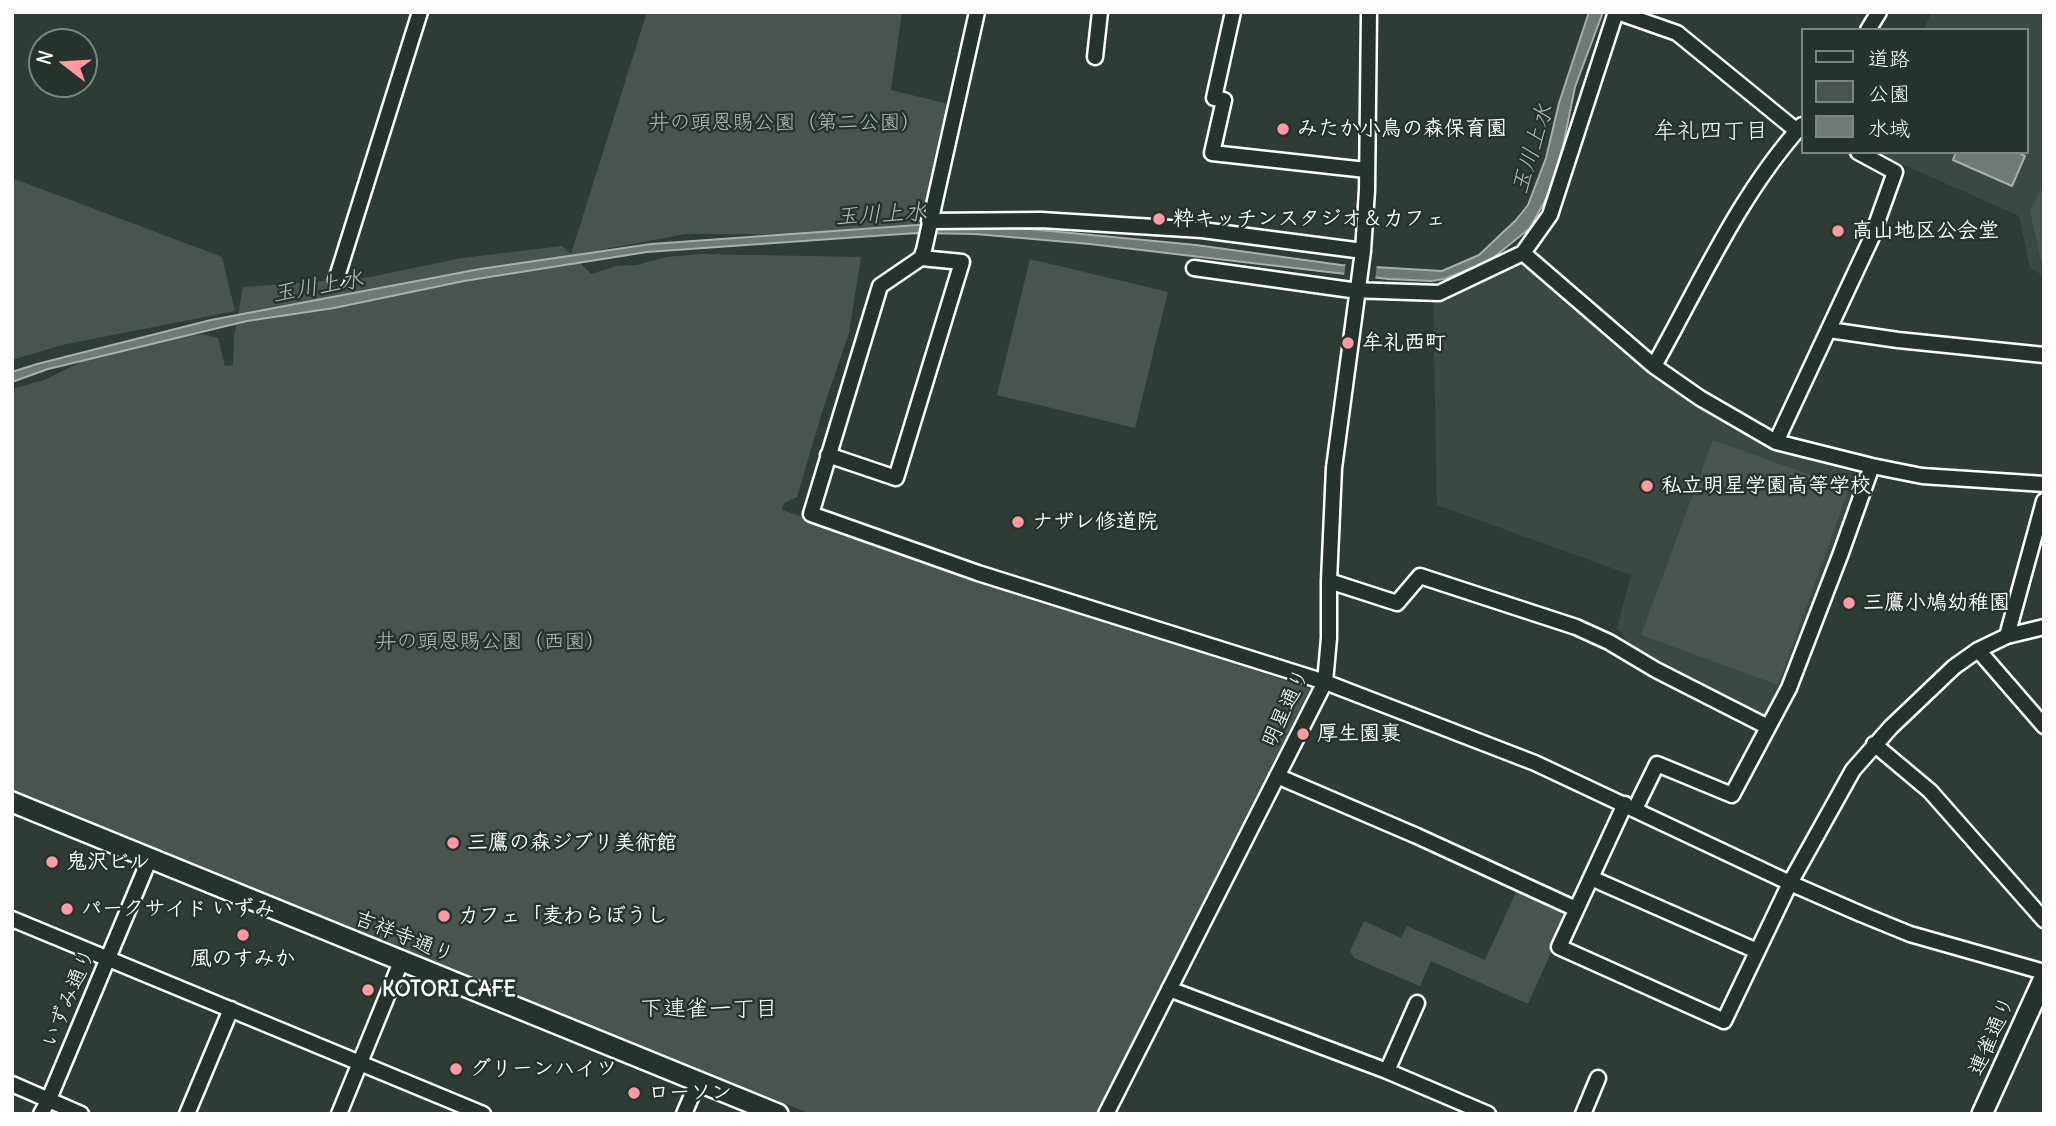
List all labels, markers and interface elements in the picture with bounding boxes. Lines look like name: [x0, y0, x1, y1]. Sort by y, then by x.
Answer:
north arrow: [28, 28, 98, 98]
legend: [1800, 28, 2028, 154]
text: 道路: [1868, 45, 1910, 72]
text: N: [31, 48, 58, 67]
text: 公園: [1868, 80, 1910, 107]
water label: 玉川上水: [1506, 101, 1560, 197]
park label: 井の頭恩賜公園（第二公園）: [649, 110, 921, 136]
text: 水域: [1868, 115, 1910, 142]
place label: みたか小鳥の森保育園: [1297, 116, 1507, 142]
district label: 牟礼四丁目: [1654, 117, 1768, 145]
marker: みたか小鳥の森保育園: [1275, 121, 1291, 137]
water label: 玉川上水: [834, 199, 928, 231]
place label: 粋キッチンスタジオ＆カフェ: [1173, 206, 1446, 232]
marker: 粋キッチンスタジオ＆カフェ: [1151, 211, 1167, 227]
place label: 高山地区公会堂: [1852, 218, 1999, 244]
marker: 高山地区公会堂: [1830, 223, 1846, 239]
water label: 玉川上水: [270, 265, 366, 309]
place label: 牟礼西町: [1362, 330, 1446, 356]
marker: 牟礼西町: [1340, 335, 1356, 351]
place label: 私立明星学園高等学校: [1661, 473, 1871, 499]
marker: 私立明星学園高等学校: [1639, 478, 1655, 494]
place label: ナザレ修道院: [1032, 509, 1158, 535]
marker: ナザレ修道院: [1010, 514, 1026, 530]
place label: 三鷹小鳩幼稚園: [1863, 590, 2010, 616]
marker: 三鷹小鳩幼稚園: [1841, 595, 1857, 611]
park label: 井の頭恩賜公園（西園）: [376, 629, 606, 655]
street label: 明星通り: [1257, 665, 1315, 751]
place label: 厚生園裏: [1317, 721, 1401, 747]
marker: 厚生園裏: [1295, 726, 1311, 742]
place label: 三鷹の森ジブリ美術館: [467, 830, 677, 856]
marker: 三鷹の森ジブリ美術館: [445, 835, 461, 851]
place label: 鬼沢ビル: [66, 849, 150, 875]
marker: 鬼沢ビル: [44, 854, 60, 870]
place label: パークサイド いずみ: [81, 896, 275, 922]
marker: パークサイド いずみ: [59, 901, 75, 917]
place label: カフェ「麦わらぼうし: [458, 903, 668, 929]
street label: 吉祥寺通り: [351, 906, 457, 968]
marker: カフェ「麦わらぼうし: [436, 908, 452, 924]
marker: 風のすみか: [235, 927, 251, 943]
street label: いずみ通り: [37, 945, 101, 1051]
place label: 風のすみか: [191, 946, 295, 972]
place label: KOTORI CAFE: [382, 977, 516, 1003]
marker: KOTORI CAFE: [360, 982, 376, 998]
street label: 連雀通り: [1963, 993, 2021, 1079]
district label: 下連雀一丁目: [640, 995, 778, 1023]
place label: グリーンハイツ: [470, 1056, 617, 1082]
marker: グリーンハイツ: [448, 1061, 464, 1077]
place label: ローソン: [648, 1080, 732, 1106]
marker: ローソン: [626, 1085, 642, 1101]

